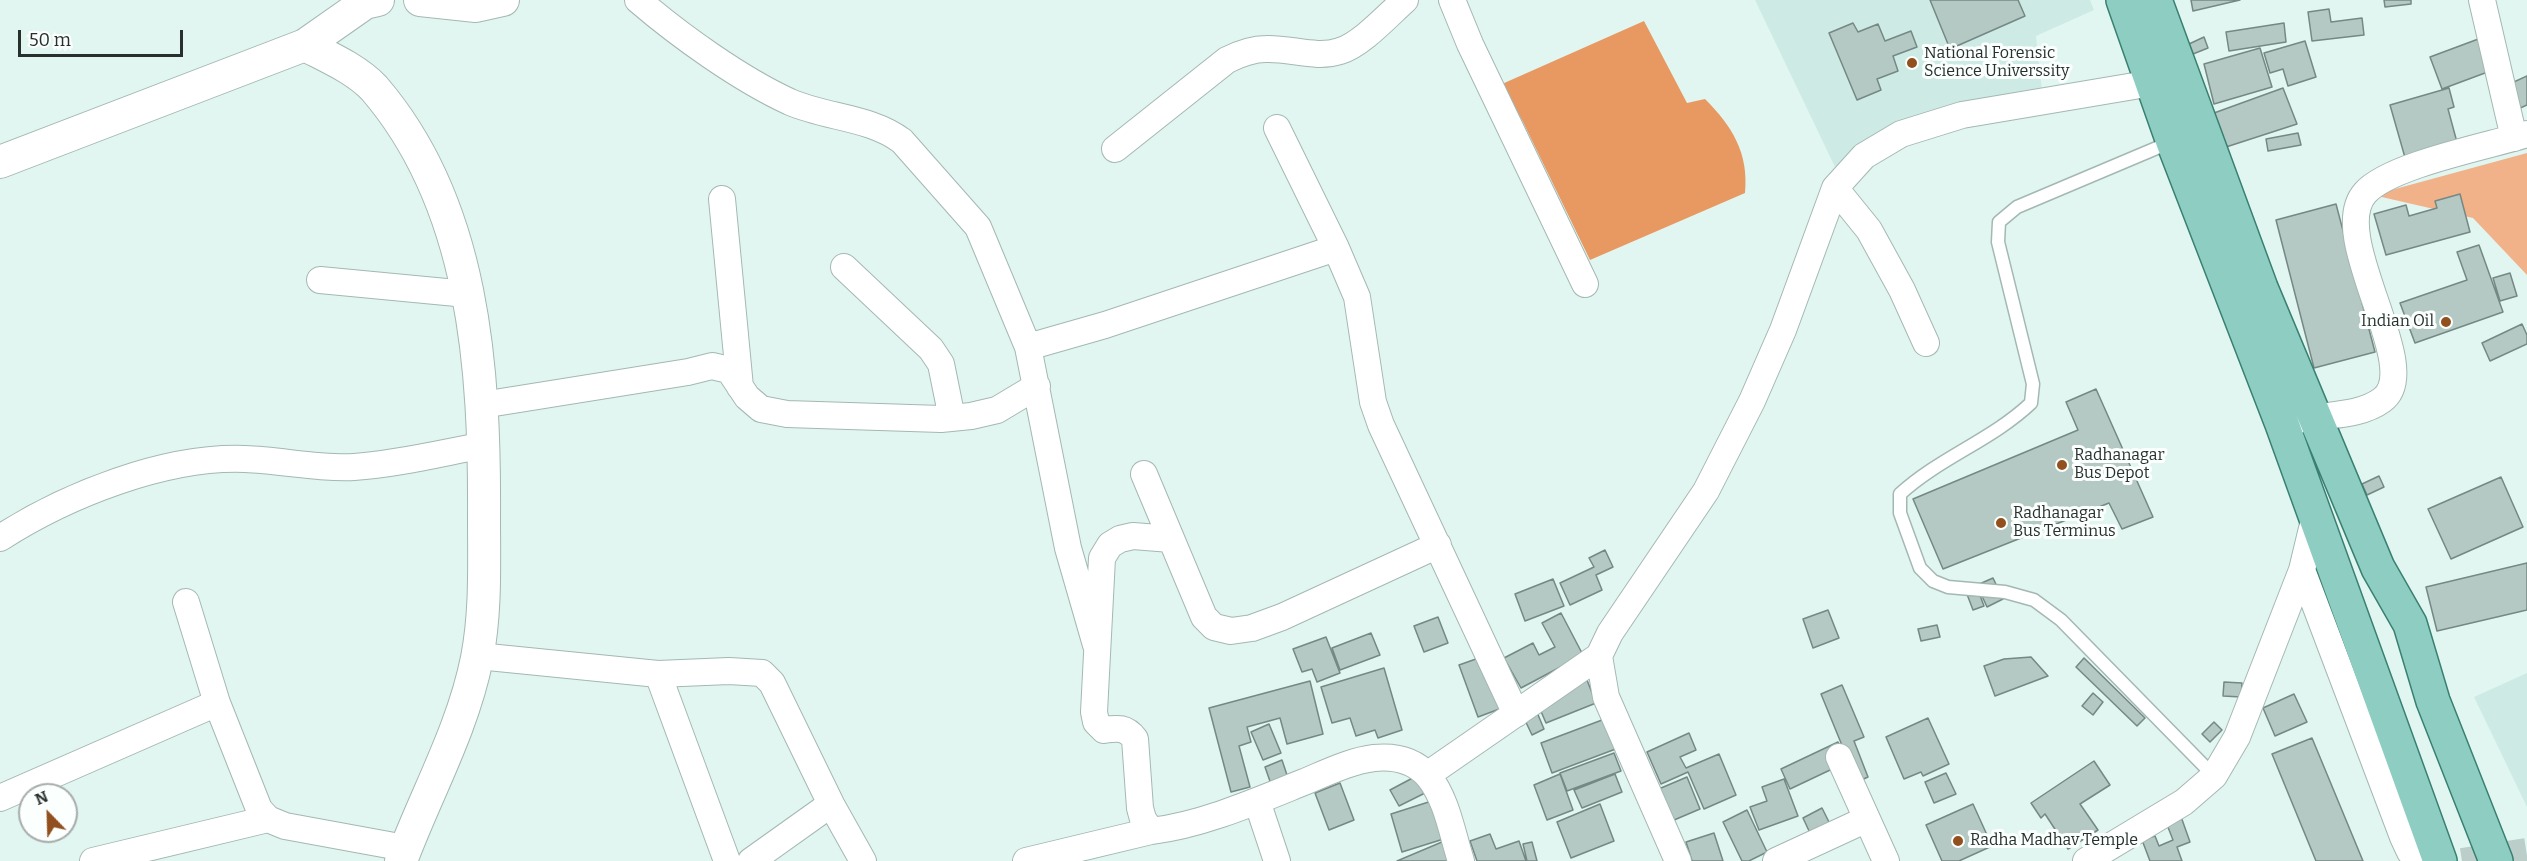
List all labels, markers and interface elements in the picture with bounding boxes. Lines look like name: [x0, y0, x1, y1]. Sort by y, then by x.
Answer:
scale bar: [21, 18, 186, 56]
text: 50 m: [29, 29, 71, 51]
place label: National Forensic Science Universsity: [1924, 44, 2069, 82]
marker: National Forensic Science Universsity: [1905, 56, 1919, 70]
place label: Indian Oil: [2361, 312, 2434, 332]
marker: Indian Oil: [2439, 315, 2453, 329]
place label: Radhanagar Bus Depot: [2074, 446, 2165, 484]
marker: Radhanagar Bus Depot: [2055, 458, 2069, 472]
place label: Radhanagar Bus Terminus: [2013, 504, 2116, 542]
marker: Radhanagar Bus Terminus: [1994, 516, 2008, 530]
north arrow: [18, 783, 78, 843]
text: N: [32, 787, 51, 809]
place label: Radha Madhav Temple: [1970, 831, 2138, 851]
marker: Radha Madhav Temple: [1951, 834, 1965, 848]

